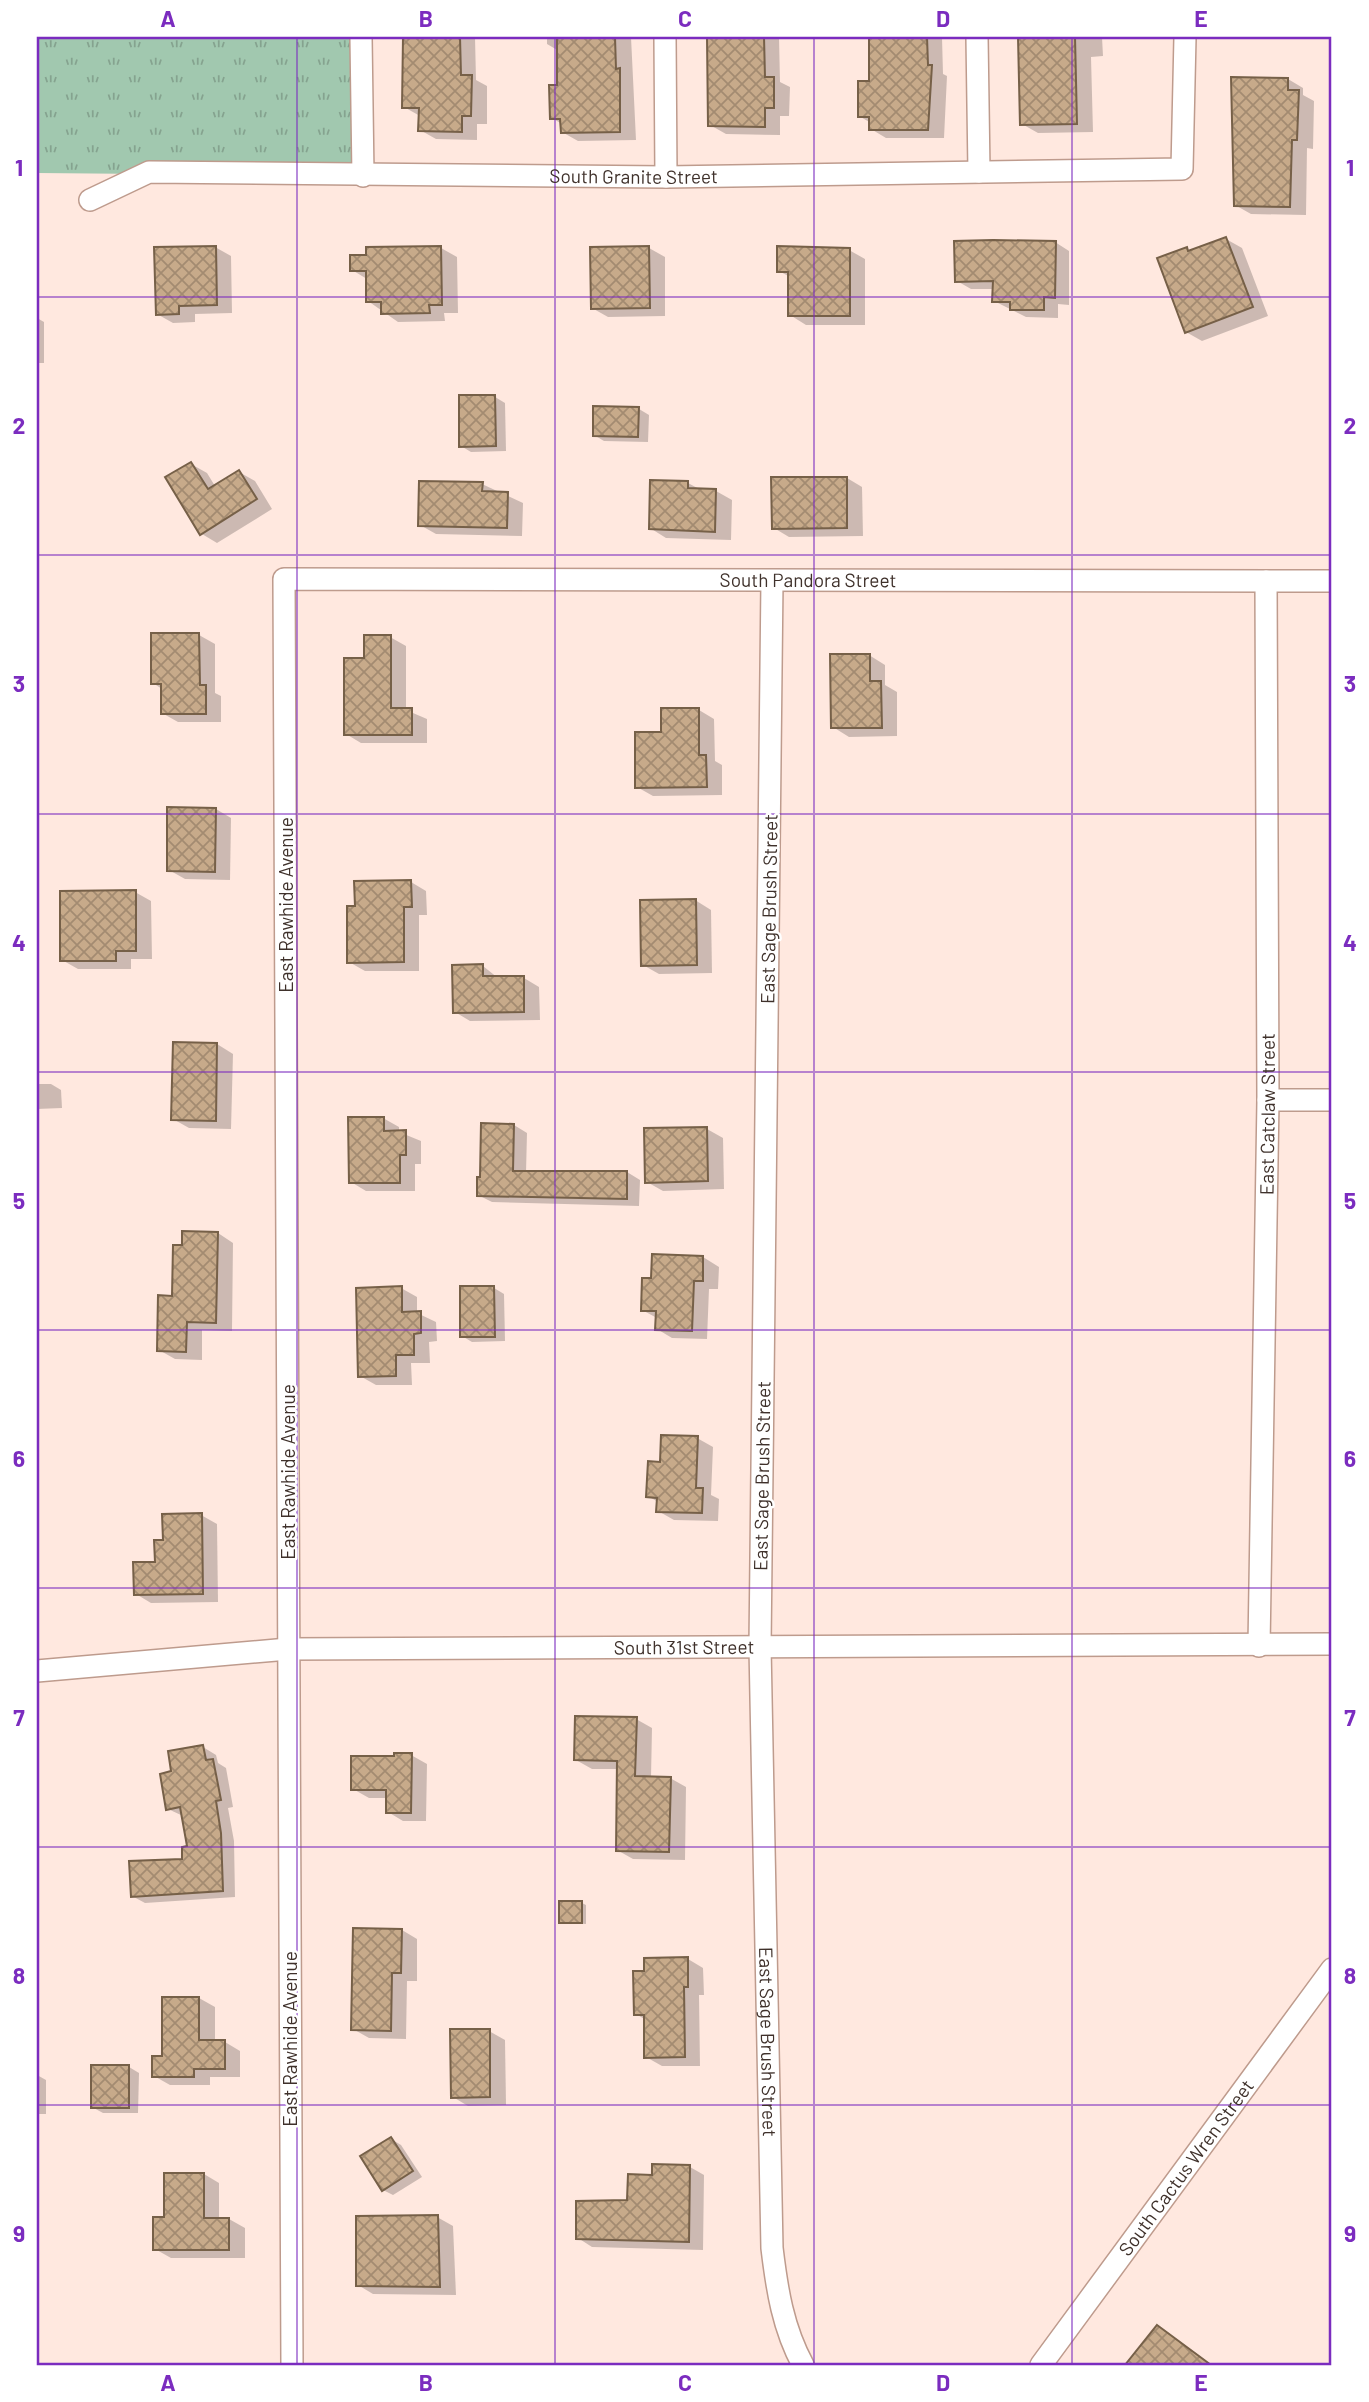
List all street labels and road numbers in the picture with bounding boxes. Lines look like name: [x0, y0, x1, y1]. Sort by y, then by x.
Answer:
street label: South Granite Street: [549, 164, 718, 188]
street label: South Pandora Street: [720, 568, 896, 591]
street label: East Sage Brush Street: [755, 814, 782, 1004]
street label: East Rawhide Avenue: [274, 817, 297, 993]
street label: East Catclaw Street: [1254, 1033, 1279, 1195]
street label: East Sage Brush Street: [748, 1381, 775, 1571]
street label: East Rawhide Avenue: [276, 1384, 299, 1560]
street label: South 31st Street: [614, 1635, 754, 1658]
street label: East Sage Brush Street: [755, 1947, 782, 2137]
street label: East Rawhide Avenue: [278, 1951, 301, 2127]
street label: South Cactus Wren Street: [1113, 2075, 1258, 2260]

